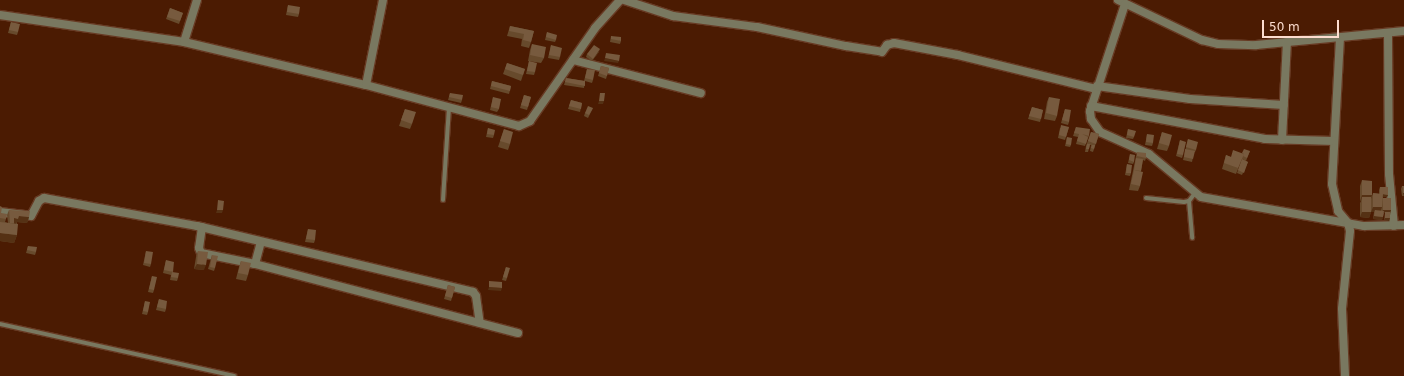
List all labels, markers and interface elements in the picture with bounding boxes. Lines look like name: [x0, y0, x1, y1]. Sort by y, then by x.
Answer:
scale bar: [1264, 12, 1341, 38]
text: 50 m: [1269, 20, 1300, 34]

